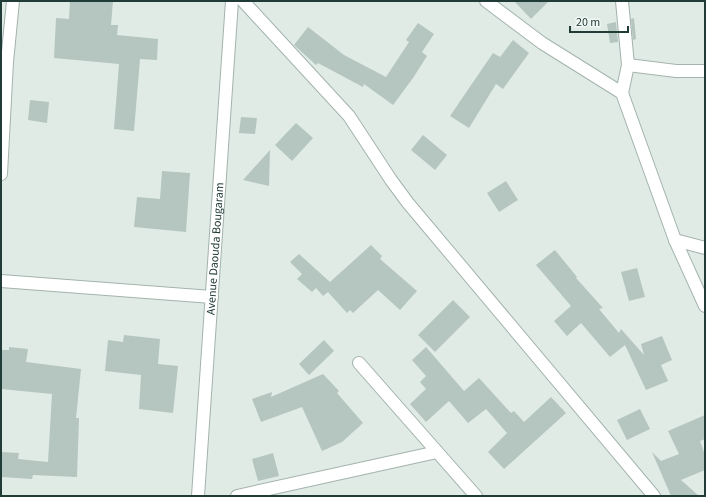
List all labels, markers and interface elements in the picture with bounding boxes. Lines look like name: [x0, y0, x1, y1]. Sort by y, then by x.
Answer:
scale bar: [570, 8, 628, 34]
text: 20 m: [576, 14, 600, 31]
street label: Avenue Daouda Bougaram: [202, 182, 229, 316]

